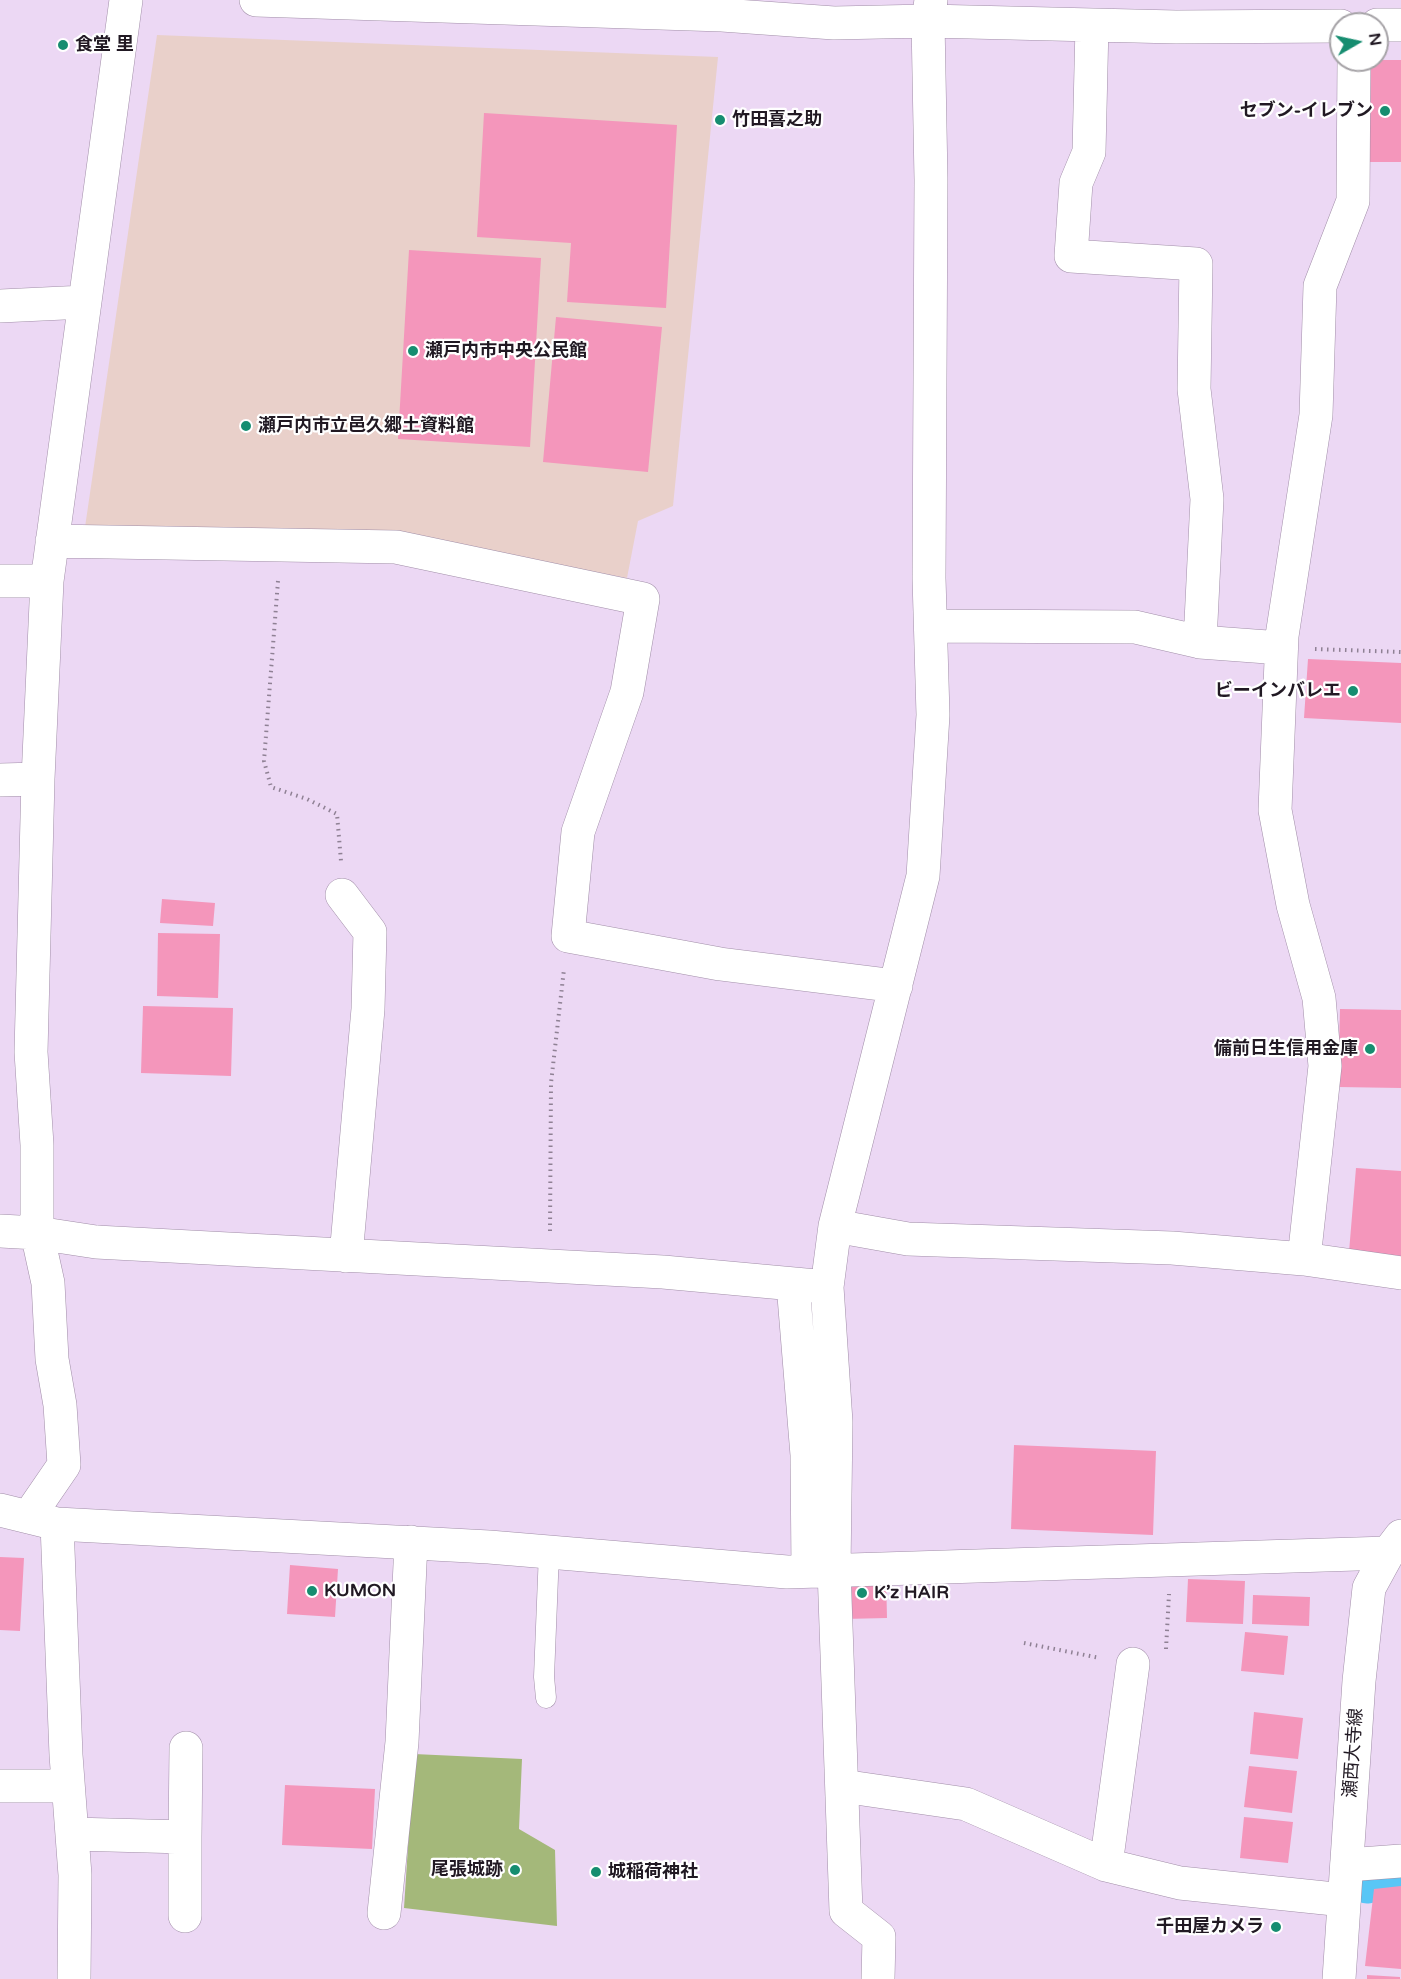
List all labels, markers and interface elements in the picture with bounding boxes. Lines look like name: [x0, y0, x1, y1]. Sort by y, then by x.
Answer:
north arrow: [1329, 12, 1389, 72]
text: N: [1364, 32, 1386, 47]
place label: 食堂 里: [75, 34, 134, 56]
marker: 食堂 里: [56, 38, 70, 52]
place label: セブン-イレブン: [1240, 100, 1373, 122]
marker: セブン-イレブン: [1378, 104, 1392, 118]
place label: 竹田喜之助: [732, 109, 822, 131]
marker: 竹田喜之助: [713, 113, 727, 127]
place label: 瀬戸内市中央公民館: [425, 340, 587, 362]
marker: 瀬戸内市中央公民館: [406, 344, 420, 358]
place label: 瀬戸内市立邑久郷土資料館: [258, 415, 474, 437]
marker: 瀬戸内市立邑久郷土資料館: [239, 419, 253, 433]
place label: ビーインバレエ: [1215, 680, 1341, 702]
marker: ビーインバレエ: [1346, 684, 1360, 698]
place label: 備前日生信用金庫: [1214, 1038, 1358, 1060]
marker: 備前日生信用金庫: [1363, 1042, 1377, 1056]
place label: KUMON: [324, 1580, 396, 1602]
place label: K’z HAIR: [874, 1582, 949, 1604]
marker: KUMON: [305, 1584, 319, 1598]
marker: K’z HAIR: [855, 1586, 869, 1600]
street label: 瀬西大寺線: [1340, 1707, 1368, 1799]
place label: 尾張城跡: [431, 1859, 503, 1881]
place label: 城稲荷神社: [608, 1861, 698, 1883]
marker: 尾張城跡: [508, 1863, 522, 1877]
marker: 城稲荷神社: [589, 1865, 603, 1879]
place label: 千田屋カメラ: [1156, 1916, 1264, 1938]
marker: 千田屋カメラ: [1269, 1920, 1283, 1934]

